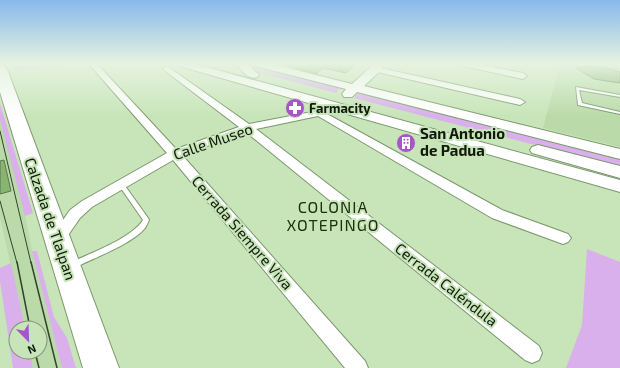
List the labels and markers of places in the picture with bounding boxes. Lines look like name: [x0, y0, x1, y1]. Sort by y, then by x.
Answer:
pharmacy icon: Farmacity: [284, 97, 306, 119]
place label: Farmacity: [309, 100, 371, 116]
place label: San Antonio de Padua: [420, 124, 505, 159]
building icon: San Antonio de Padua: [395, 132, 417, 154]

